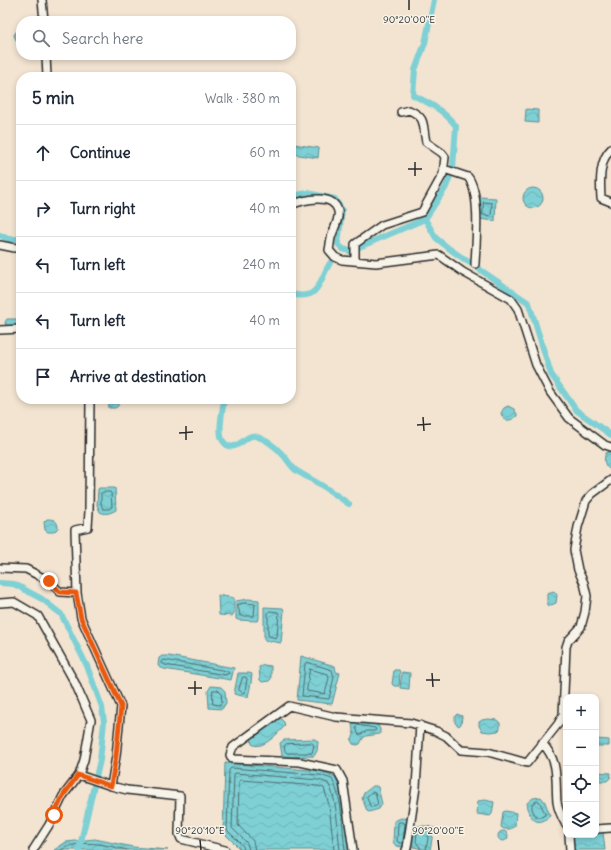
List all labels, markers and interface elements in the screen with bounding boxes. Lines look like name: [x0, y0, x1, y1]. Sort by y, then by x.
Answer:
text: 90°20'00"E: [383, 13, 435, 26]
search box: [16, 16, 296, 60]
icon: search: [30, 27, 52, 49]
text: Search here: [62, 29, 143, 48]
text: 5 min: [32, 87, 74, 109]
text: Walk · 380 m: [205, 90, 280, 107]
icon: ahead: [32, 142, 54, 164]
text: Continue: [70, 143, 131, 162]
text: 60 m: [249, 144, 280, 161]
icon: right: [32, 198, 54, 220]
text: Turn right: [70, 199, 135, 218]
text: 40 m: [249, 200, 280, 217]
icon: left: [32, 254, 54, 276]
text: Turn left: [70, 255, 125, 274]
text: 240 m: [243, 256, 280, 273]
icon: left: [32, 310, 54, 332]
text: Turn left: [70, 311, 125, 330]
text: 40 m: [249, 312, 280, 329]
icon: arrive: [32, 366, 54, 388]
text: Arrive at destination: [70, 367, 206, 386]
route end: [40, 572, 58, 590]
map controls: [563, 694, 599, 838]
button: +: [563, 694, 599, 730]
button: −: [563, 730, 599, 766]
button: locate: [563, 766, 599, 802]
button: layers: [563, 802, 599, 838]
route start: [45, 806, 63, 824]
text: 90°20'10"E: [175, 824, 225, 837]
text: 90°20'00"E: [412, 824, 464, 837]

